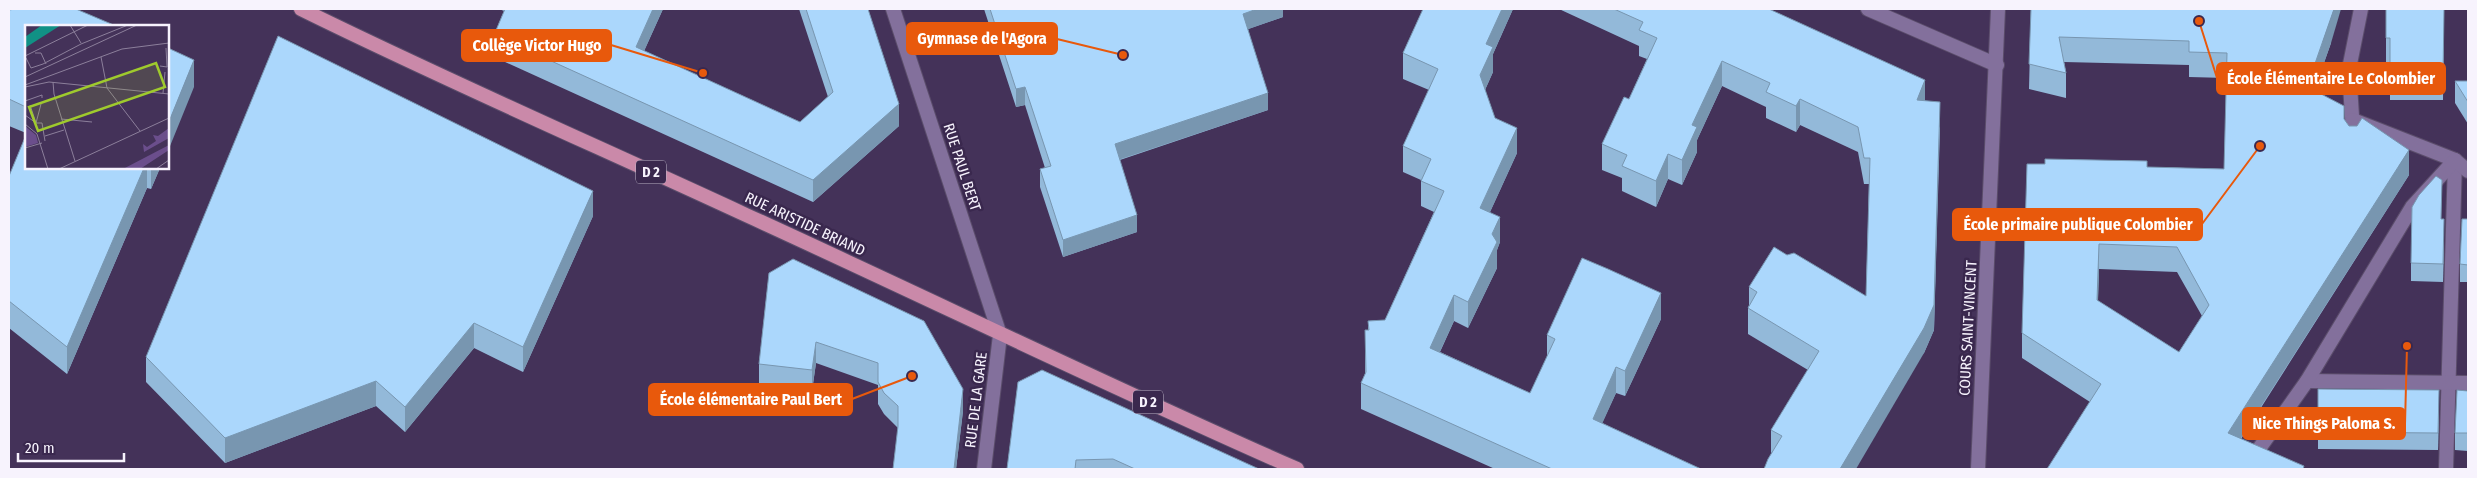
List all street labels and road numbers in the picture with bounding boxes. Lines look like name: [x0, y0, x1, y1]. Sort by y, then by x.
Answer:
street label: RUE PAUL BERT: [939, 121, 985, 213]
road number: D 2: [636, 160, 666, 183]
street label: RUE ARISTIDE BRIAND: [742, 188, 868, 260]
street label: COURS SAINT-VINCENT: [1955, 260, 1981, 396]
street label: RUE DE LA GARE: [961, 351, 991, 449]
road number: D 2: [1133, 391, 1163, 414]

